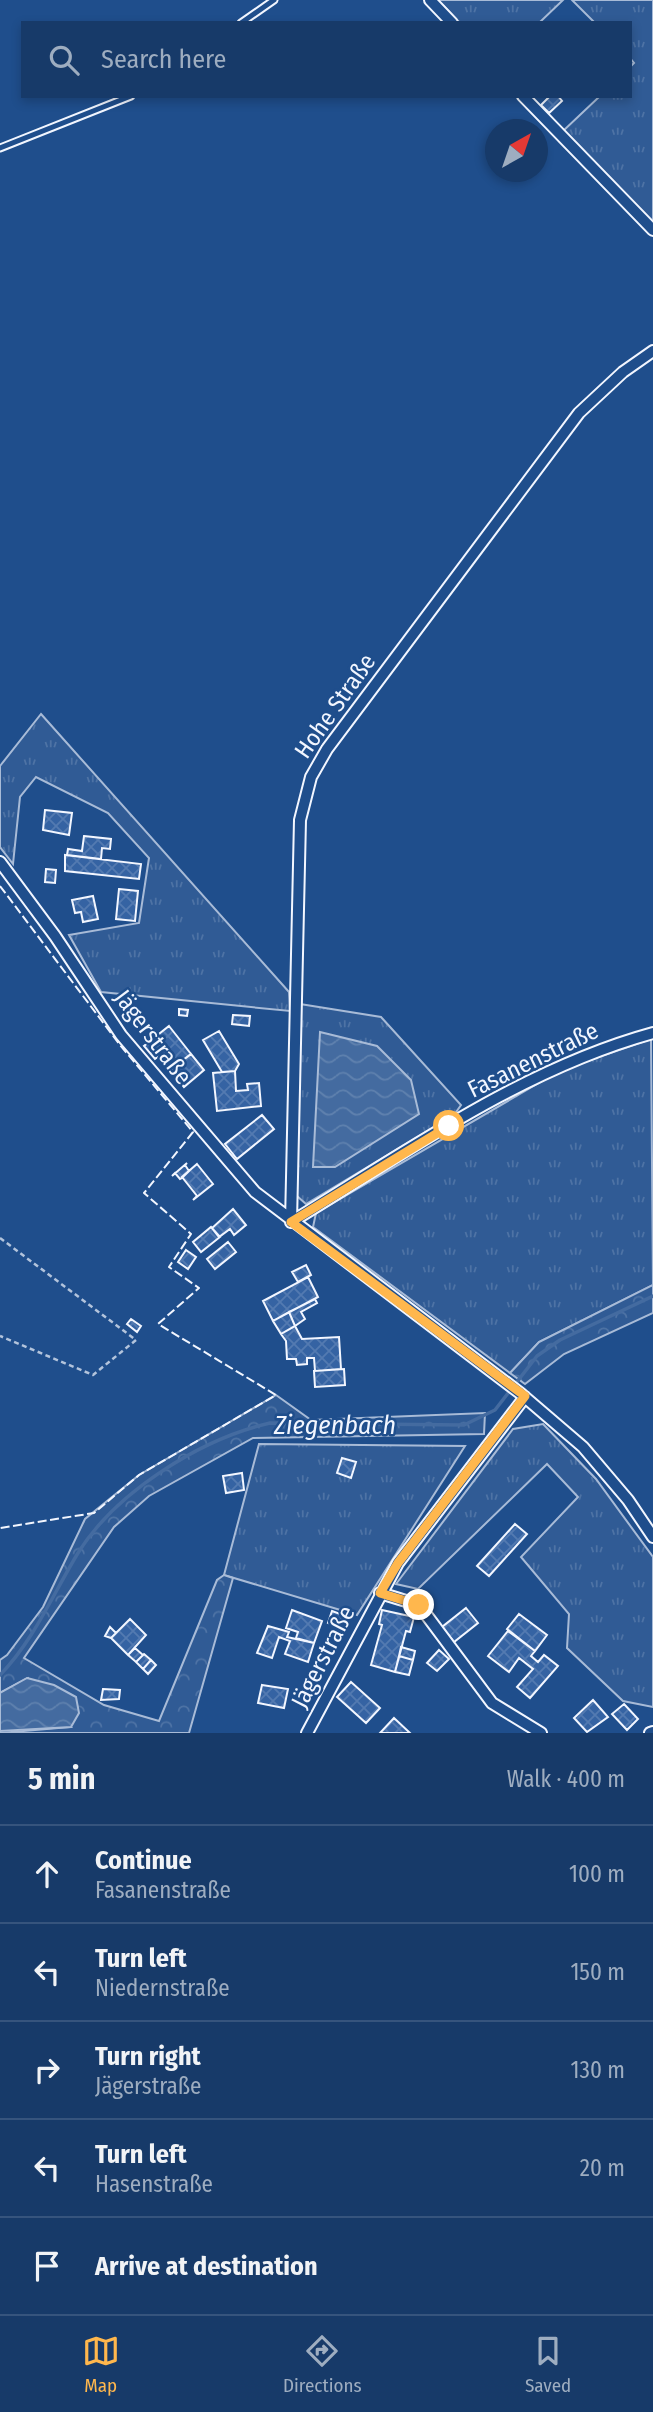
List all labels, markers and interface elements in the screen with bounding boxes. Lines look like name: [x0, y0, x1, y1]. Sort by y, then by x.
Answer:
search box: [21, 21, 632, 98]
icon: search: [45, 41, 83, 79]
text: Search here: [101, 44, 226, 75]
north arrow: [485, 119, 548, 182]
street label: Hohe Straße: [289, 648, 381, 764]
street label: Jägerstraße: [108, 984, 198, 1090]
street label: Fasanenstraße: [463, 1016, 603, 1104]
route start: [433, 1110, 464, 1141]
water label: Ziegenbach: [273, 1410, 396, 1441]
route end: [403, 1589, 434, 1620]
street label: Jägerstraße: [285, 1601, 361, 1713]
text: 5 min: [28, 1761, 95, 1797]
text: Walk · 400 m: [507, 1765, 625, 1793]
text: Continue: [95, 1845, 192, 1876]
icon: ahead: [28, 1855, 66, 1893]
text: 100 m: [569, 1860, 625, 1888]
text: Fasanenstraße: [95, 1876, 231, 1904]
text: Turn left: [95, 1943, 187, 1974]
icon: left: [28, 1953, 66, 1991]
text: 150 m: [570, 1958, 625, 1986]
text: Niedernstraße: [95, 1974, 230, 2002]
text: Turn right: [95, 2041, 201, 2072]
icon: right: [28, 2051, 66, 2089]
text: 130 m: [571, 2056, 625, 2084]
text: Jägerstraße: [95, 2072, 201, 2100]
text: Turn left: [95, 2139, 187, 2170]
icon: left: [28, 2149, 66, 2187]
text: 20 m: [580, 2154, 625, 2182]
text: Hasenstraße: [95, 2170, 213, 2198]
icon: arrive: [28, 2247, 66, 2285]
text: Arrive at destination: [95, 2251, 318, 2282]
tab: Map: [82, 2332, 120, 2397]
tab: Directions: [283, 2332, 362, 2397]
tab: Saved: [525, 2332, 571, 2397]

